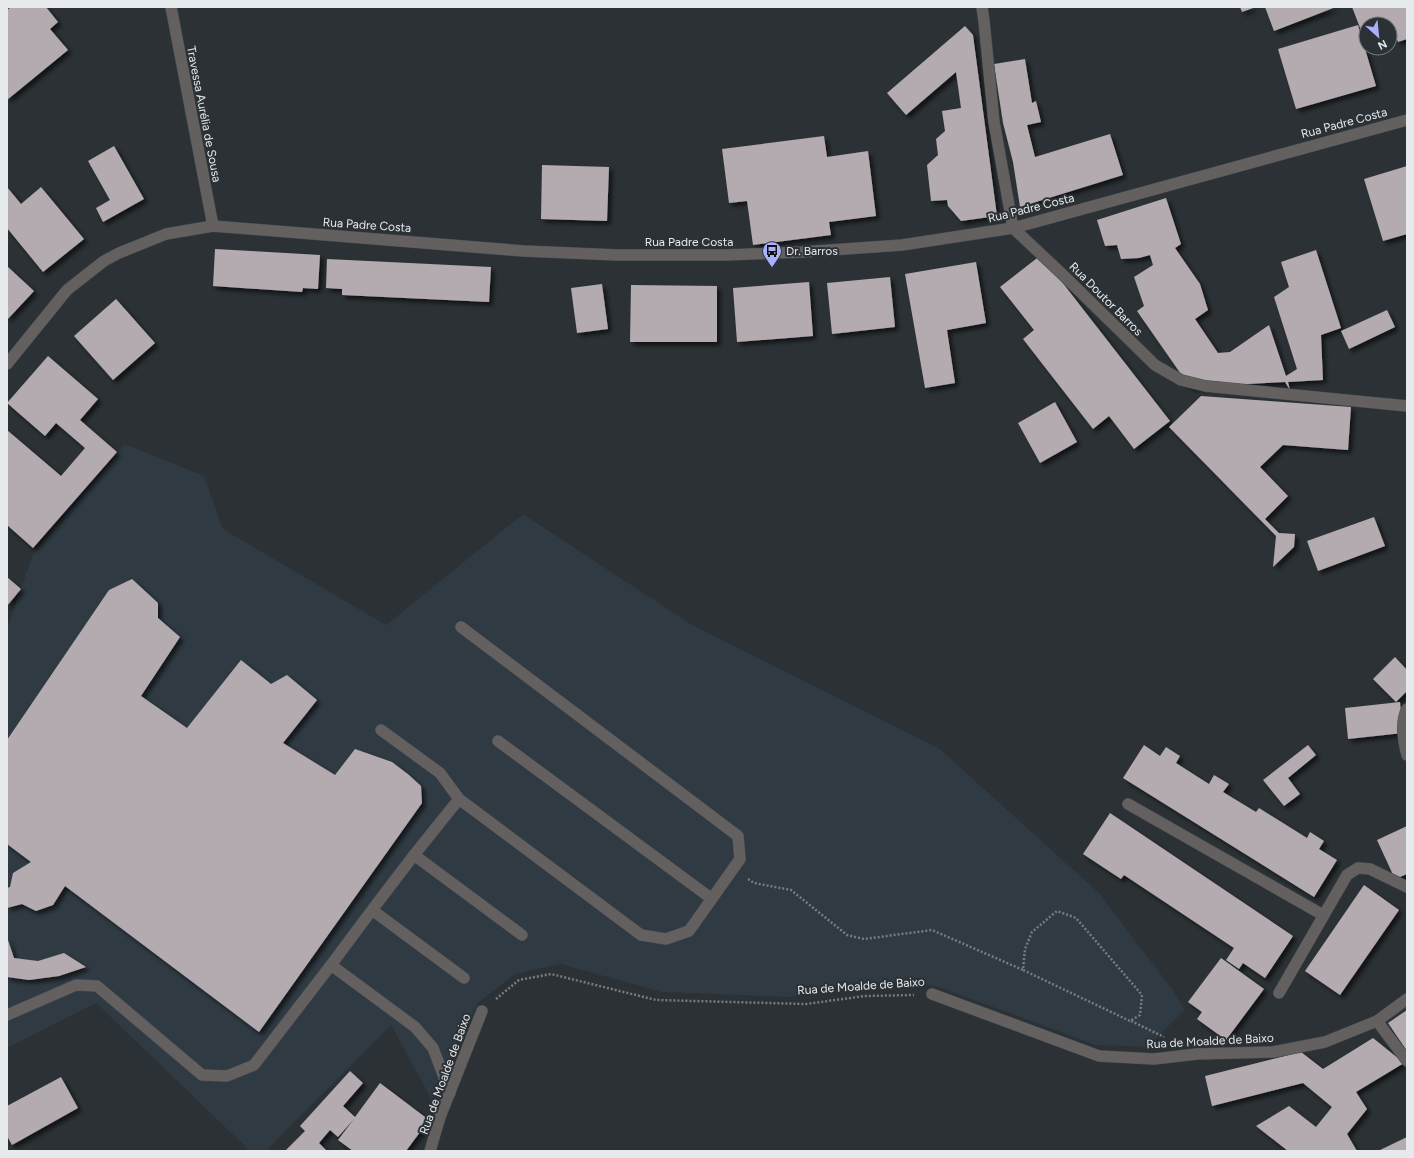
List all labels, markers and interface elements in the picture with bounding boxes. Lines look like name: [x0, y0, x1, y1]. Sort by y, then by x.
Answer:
north arrow: [1358, 16, 1398, 56]
text: N: [1376, 37, 1389, 52]
street label: Travessa Aurélia de Sousa: [184, 45, 224, 183]
street label: Rua Padre Costa: [1299, 105, 1389, 141]
street label: Rua Padre Costa: [986, 190, 1076, 226]
street label: Rua Padre Costa: [322, 215, 412, 235]
street label: Rua Padre Costa: [645, 235, 733, 249]
bus stop icon: Dr. Barros: [761, 240, 783, 268]
place label: Dr. Barros: [786, 244, 838, 258]
street label: Rua Doutor Barros: [1066, 259, 1146, 339]
street label: Rua de Moalde de Baixo: [797, 975, 925, 997]
street label: Rua de Moalde de Baixo: [417, 1012, 473, 1136]
street label: Rua de Moalde de Baixo: [1146, 1031, 1274, 1051]

